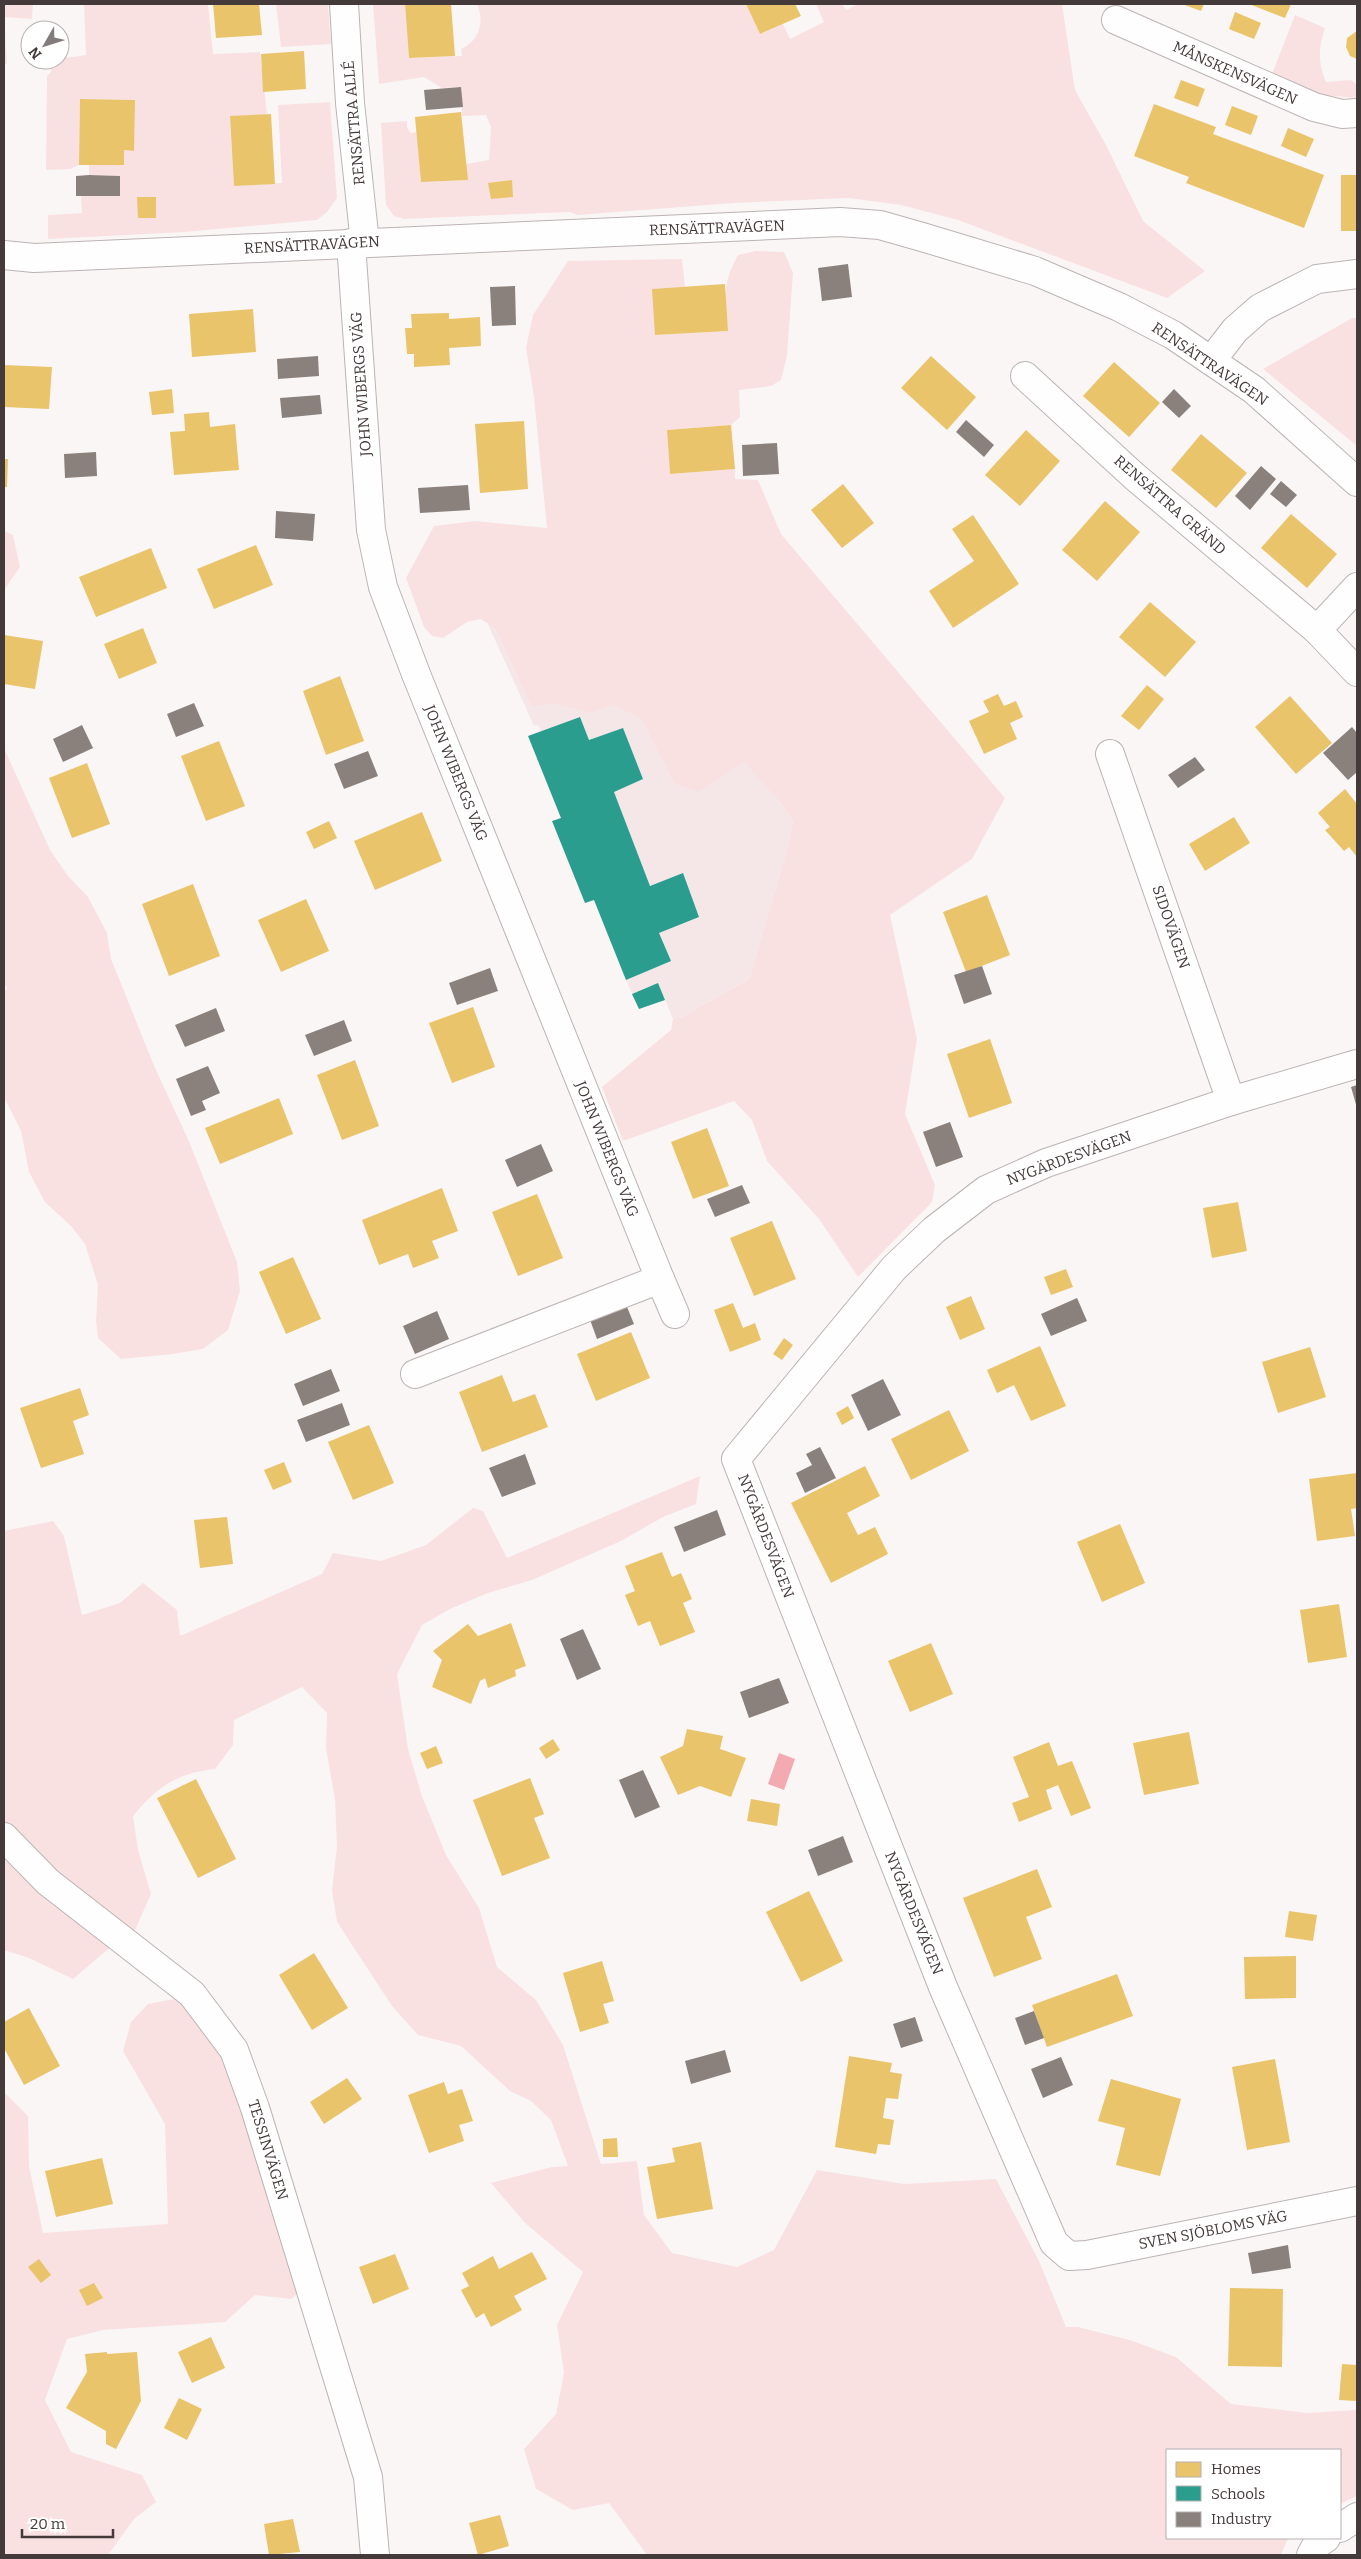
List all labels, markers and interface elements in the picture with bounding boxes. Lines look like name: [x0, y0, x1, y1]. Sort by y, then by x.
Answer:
north arrow: [20, 20, 70, 70]
street label: MÅNSKENSVÄGEN: [1170, 37, 1300, 109]
text: N: [25, 43, 45, 62]
street label: RENSÄTTRA ALLÉ: [340, 60, 368, 186]
street label: RENSÄTTRAVÄGEN: [649, 217, 785, 239]
street label: RENSÄTTRAVÄGEN: [244, 232, 381, 258]
street label: JOHN WIBERGS VÄG: [347, 311, 375, 458]
street label: RENSÄTTRAVÄGEN: [1149, 318, 1272, 410]
street label: RENSÄTTRA GRÄND: [1110, 451, 1230, 559]
street label: JOHN WIBERGS VÄG: [420, 702, 491, 844]
street label: SIDOVÄGEN: [1148, 883, 1194, 971]
street label: JOHN WIBERGS VÄG: [571, 1078, 642, 1220]
street label: NYGÄRDESVÄGEN: [1004, 1127, 1134, 1189]
street label: NYGÄRDESVÄGEN: [734, 1471, 798, 1601]
street label: NYGÄRDESVÄGEN: [881, 1849, 947, 1977]
street label: TESSINVÄGEN: [244, 2098, 292, 2202]
street label: SVEN SJÖBLOMS VÄG: [1137, 2207, 1289, 2253]
legend: [1166, 2449, 1341, 2539]
text: Homes: [1211, 2460, 1261, 2478]
text: Schools: [1211, 2485, 1265, 2503]
scale bar: [22, 2506, 114, 2538]
text: Industry: [1211, 2510, 1271, 2528]
text: 20 m: [30, 2515, 66, 2533]

